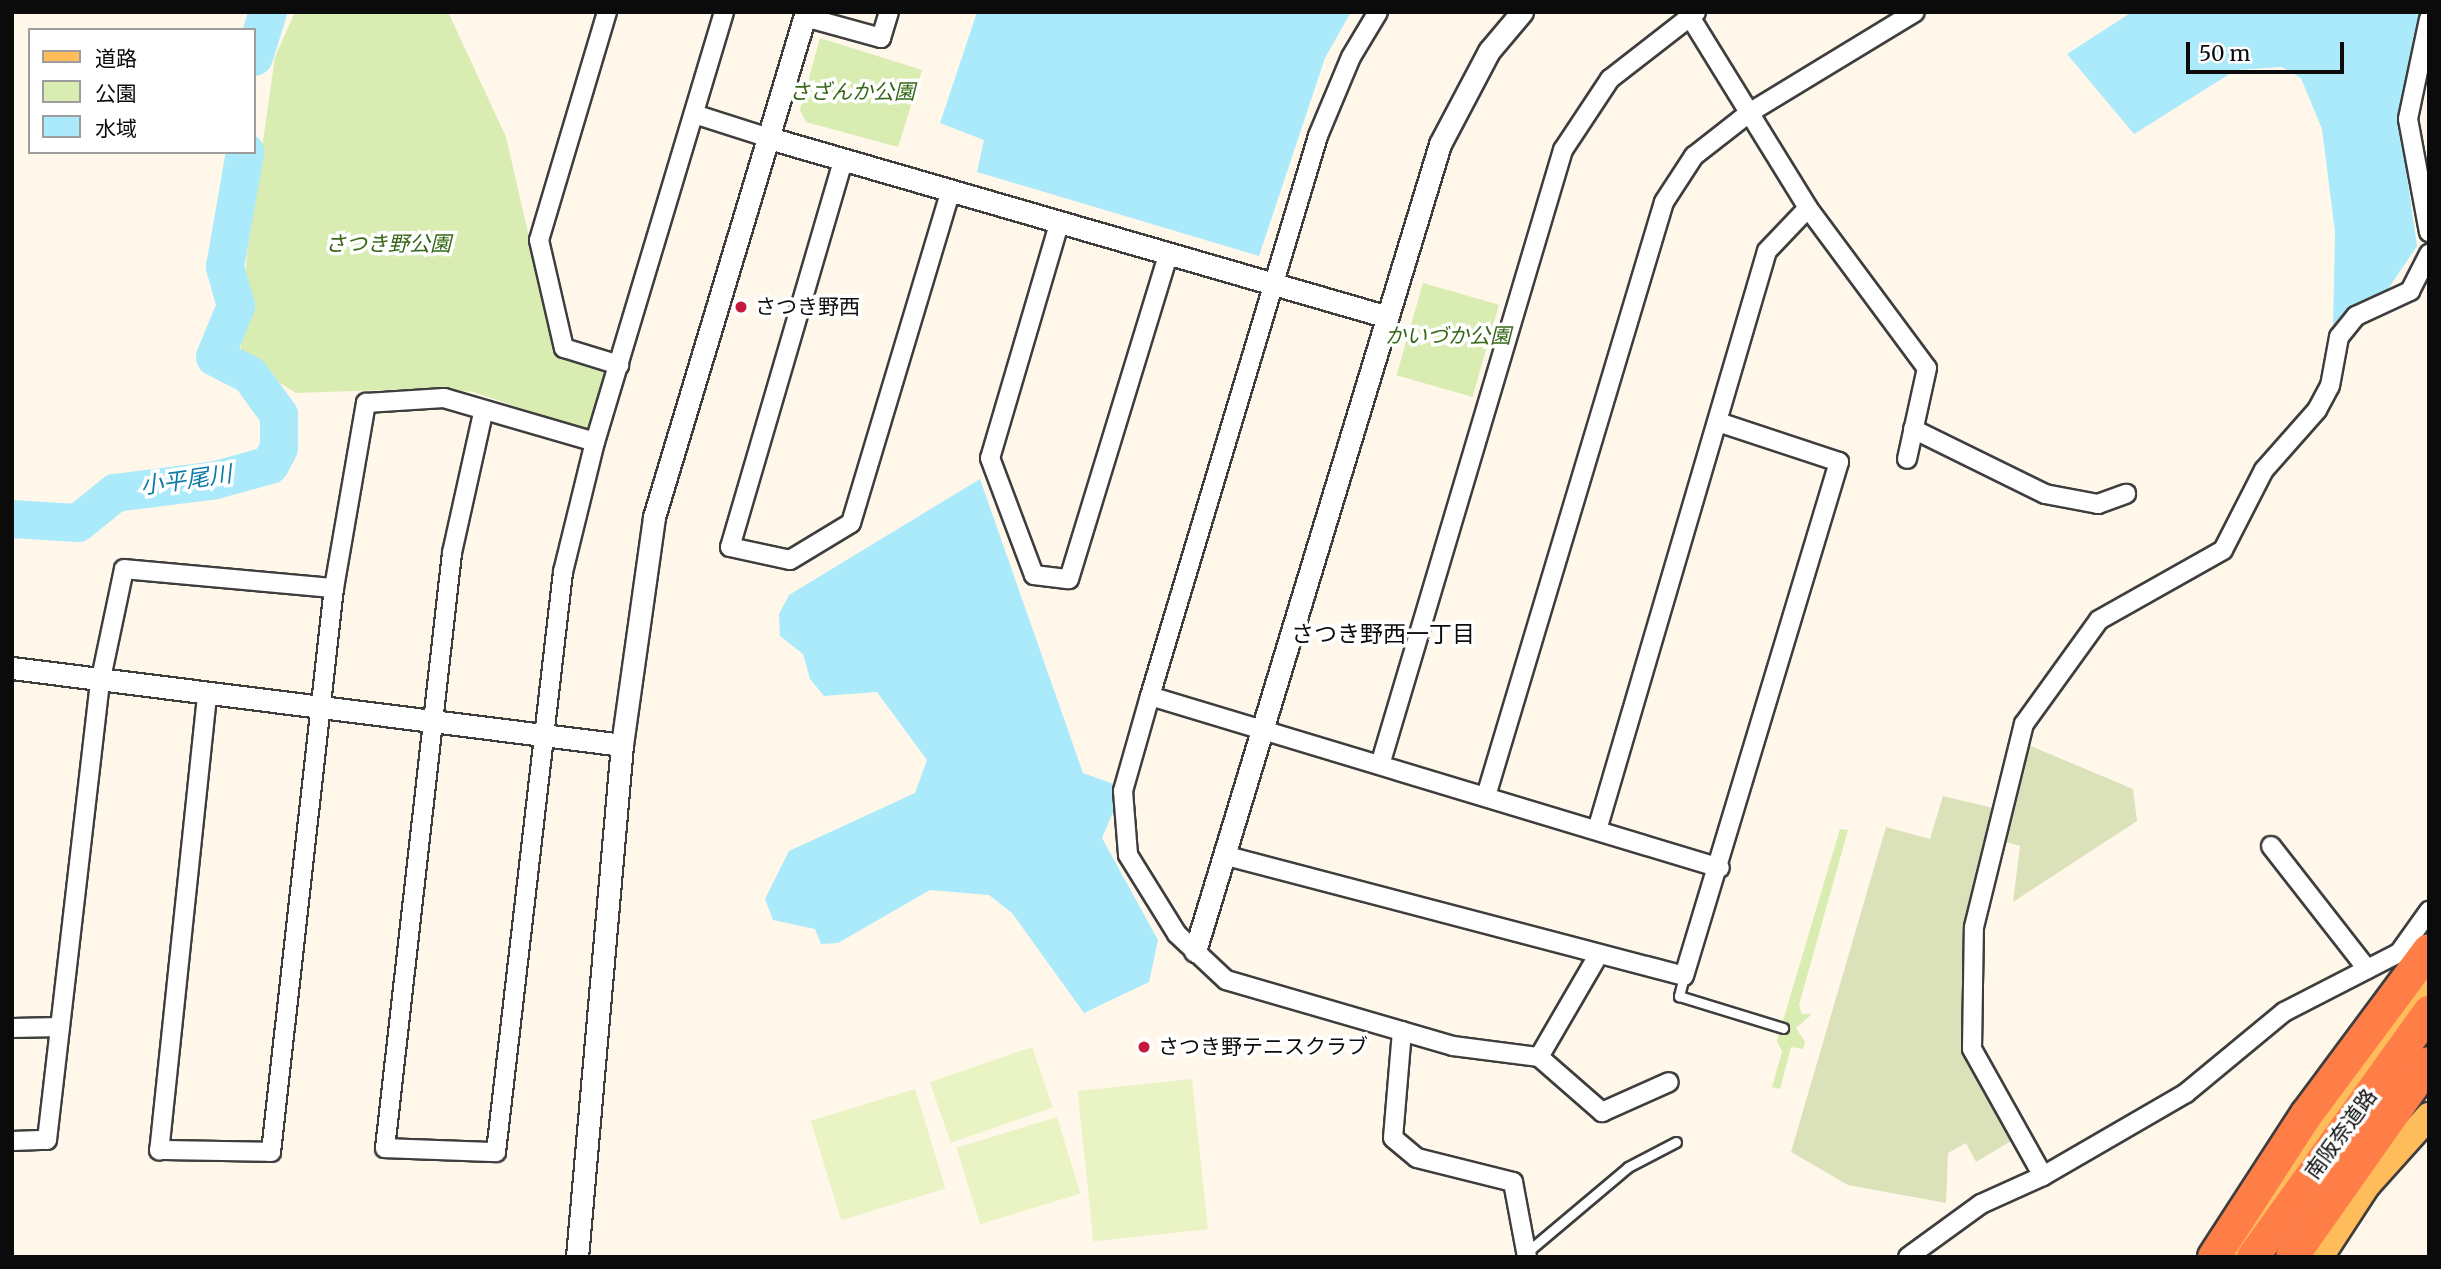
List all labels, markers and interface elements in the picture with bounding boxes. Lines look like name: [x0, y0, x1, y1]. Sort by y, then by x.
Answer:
legend: [28, 28, 256, 154]
scale bar: [2189, 28, 2346, 72]
text: 50 m: [2199, 40, 2250, 67]
text: 道路: [95, 45, 137, 72]
park label: さざんか公園: [789, 79, 915, 105]
text: 公園: [95, 80, 137, 107]
text: 水域: [95, 115, 137, 142]
park label: さつき野公園: [325, 231, 451, 257]
place label: さつき野西: [755, 294, 860, 320]
marker: さつき野西: [733, 299, 749, 315]
park label: かいづか公園: [1385, 323, 1511, 349]
water label: 小平尾川: [139, 460, 233, 500]
district label: さつき野西一丁目: [1291, 620, 1475, 648]
place label: さつき野テニスクラブ: [1158, 1034, 1368, 1060]
marker: さつき野テニスクラブ: [1136, 1039, 1152, 1055]
street label: 南阪奈道路: [2300, 1084, 2382, 1184]

